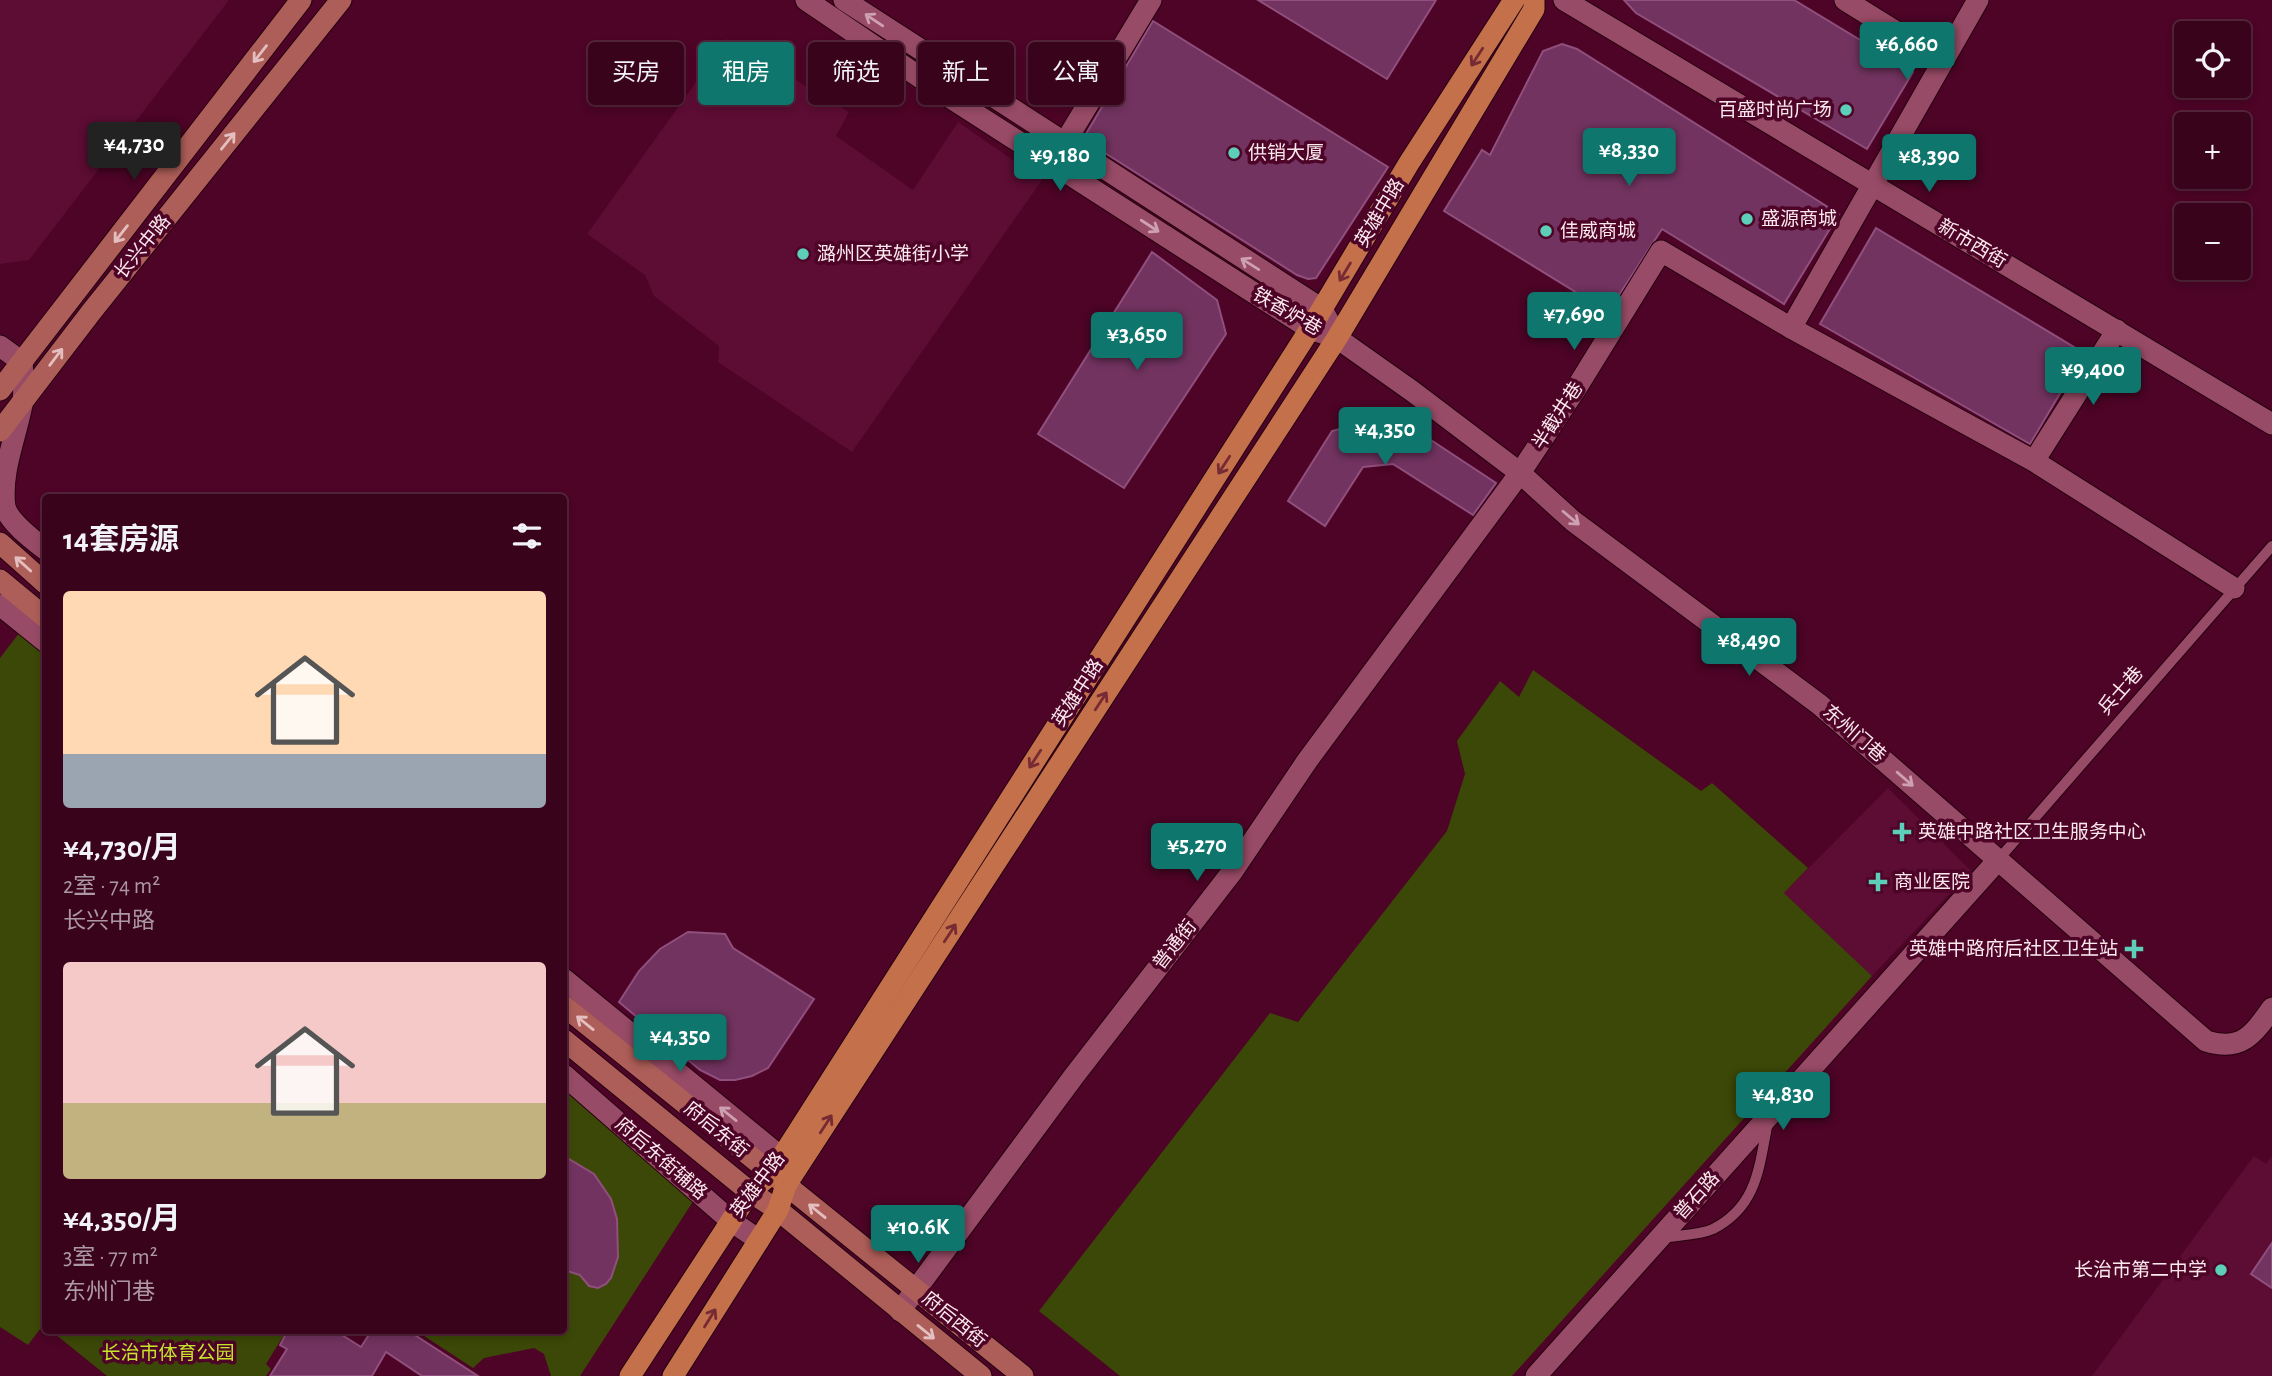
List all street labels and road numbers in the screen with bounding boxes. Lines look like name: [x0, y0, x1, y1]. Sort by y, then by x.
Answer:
street label: 英雄中路: [1351, 175, 1408, 250]
street label: 长兴中路: [111, 211, 174, 283]
street label: 新市西街: [1935, 215, 2011, 272]
street label: 铁香炉巷: [1249, 283, 1326, 339]
street label: 半截井巷: [1528, 378, 1587, 453]
street label: 英雄中路: [1048, 655, 1107, 730]
street label: 兵士巷: [2094, 662, 2147, 719]
street label: 东州门巷: [1819, 700, 1890, 766]
street label: 普通街: [1149, 916, 1200, 973]
street label: 府后东街: [680, 1097, 753, 1161]
street label: 府后东街辅路: [612, 1113, 712, 1204]
street label: 英雄中路: [727, 1148, 788, 1221]
street label: 普石路: [1670, 1168, 1723, 1224]
street label: 府后西街: [918, 1287, 991, 1351]

